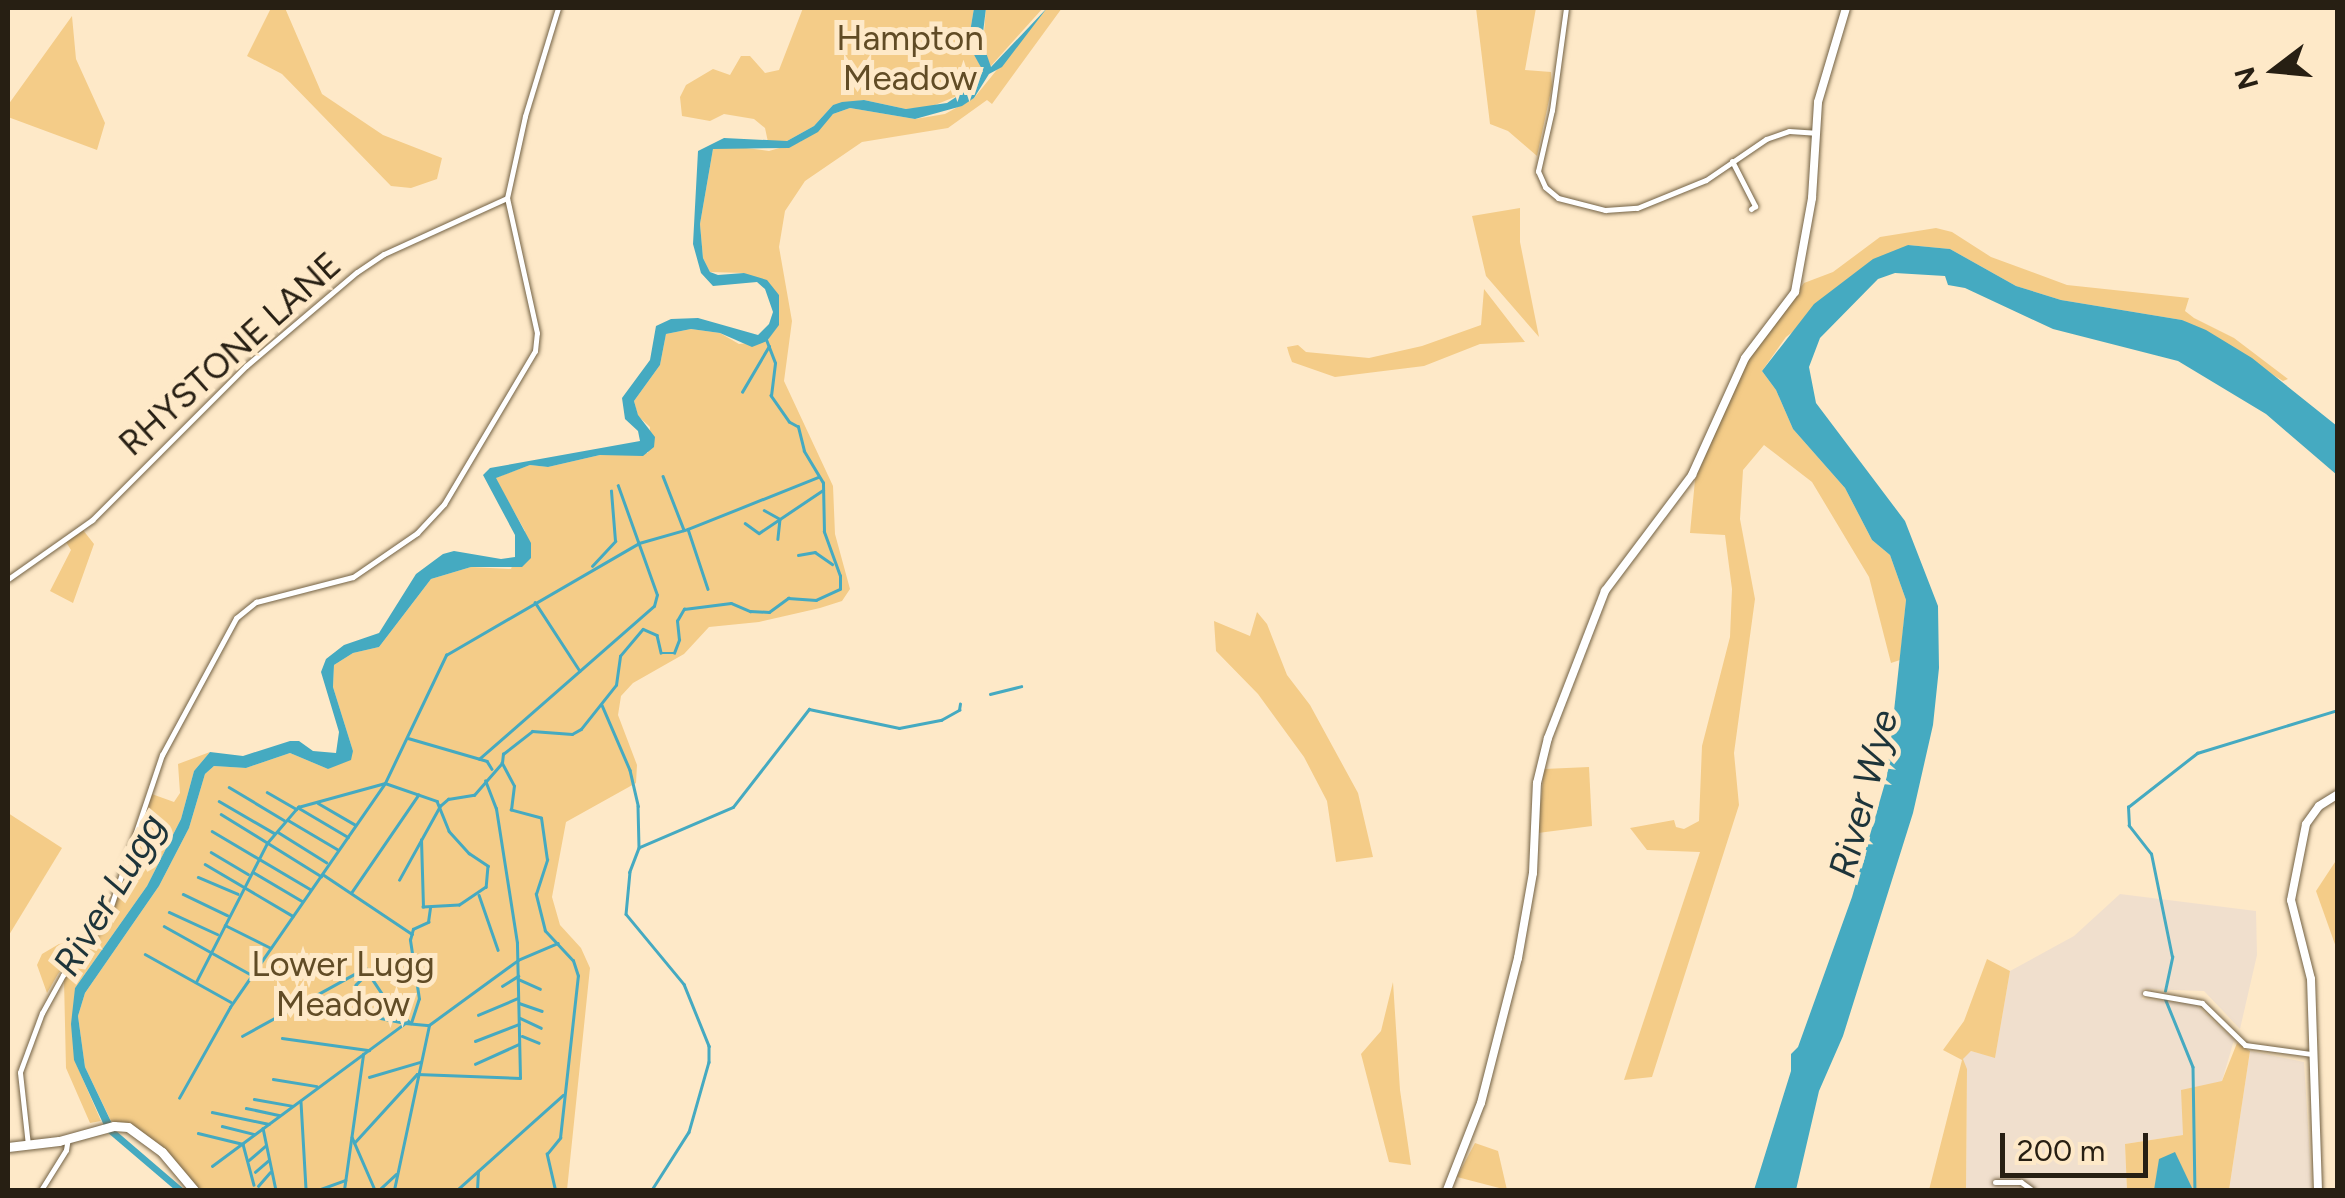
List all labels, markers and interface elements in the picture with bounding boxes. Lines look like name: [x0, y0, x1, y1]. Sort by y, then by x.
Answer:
park label: Hampton Meadow: [836, 17, 984, 99]
north arrow: [2225, 20, 2325, 120]
text: N: [2227, 63, 2265, 93]
street label: RHYSTONE LANE: [111, 244, 349, 464]
water label: River Wye: [1820, 705, 1908, 883]
water label: River Lugg: [44, 806, 176, 984]
park label: Lower Lugg Meadow: [251, 943, 435, 1025]
scale bar: [2005, 1113, 2152, 1175]
text: 200 m: [2017, 1132, 2105, 1169]

